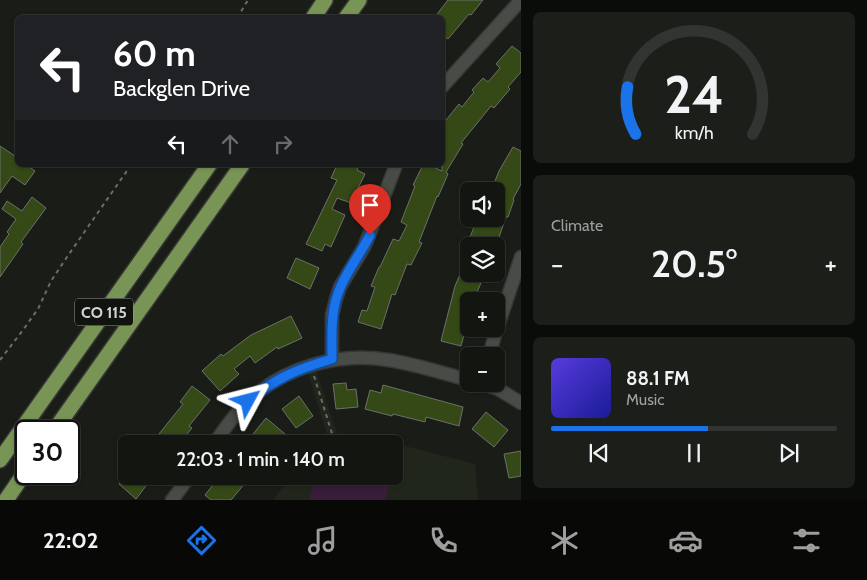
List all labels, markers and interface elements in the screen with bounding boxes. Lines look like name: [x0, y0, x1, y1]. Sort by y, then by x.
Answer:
text: 60 m: [113, 32, 196, 75]
icon: left: [30, 35, 95, 100]
text: 24: [664, 63, 724, 126]
text: Backglen Drive: [113, 75, 250, 102]
text: km/h: [674, 122, 714, 143]
icon: left: [163, 130, 191, 158]
icon: ahead: [216, 130, 244, 158]
icon: right: [269, 130, 297, 158]
map controls: [460, 182, 505, 392]
button: sound: [460, 182, 505, 227]
pin: [349, 184, 391, 235]
icon: arrive: [356, 191, 384, 219]
text: Climate: [551, 216, 603, 235]
button: layers: [460, 237, 505, 282]
text: 20.5°: [651, 240, 737, 287]
text: −: [551, 247, 563, 281]
text: +: [825, 247, 837, 281]
button: +: [460, 292, 505, 337]
road number: CO 115: [75, 298, 133, 326]
button: −: [460, 347, 505, 392]
text: 88.1 FM: [626, 367, 690, 390]
position arrow: [221, 374, 273, 426]
text: Music: [626, 390, 664, 409]
speed limit sign: 30: [15, 420, 80, 485]
icon: previous: [585, 439, 613, 467]
icon: pause: [680, 439, 708, 467]
icon: next: [775, 439, 803, 467]
text: 22:03 · 1 min · 140 m: [176, 448, 345, 471]
icon: directions: [184, 523, 219, 558]
icon: music: [305, 523, 340, 558]
icon: phone: [426, 523, 461, 558]
icon: climate: [547, 523, 582, 558]
icon: car: [668, 523, 703, 558]
icon: filters: [789, 523, 824, 558]
text: 22:02: [43, 527, 98, 554]

